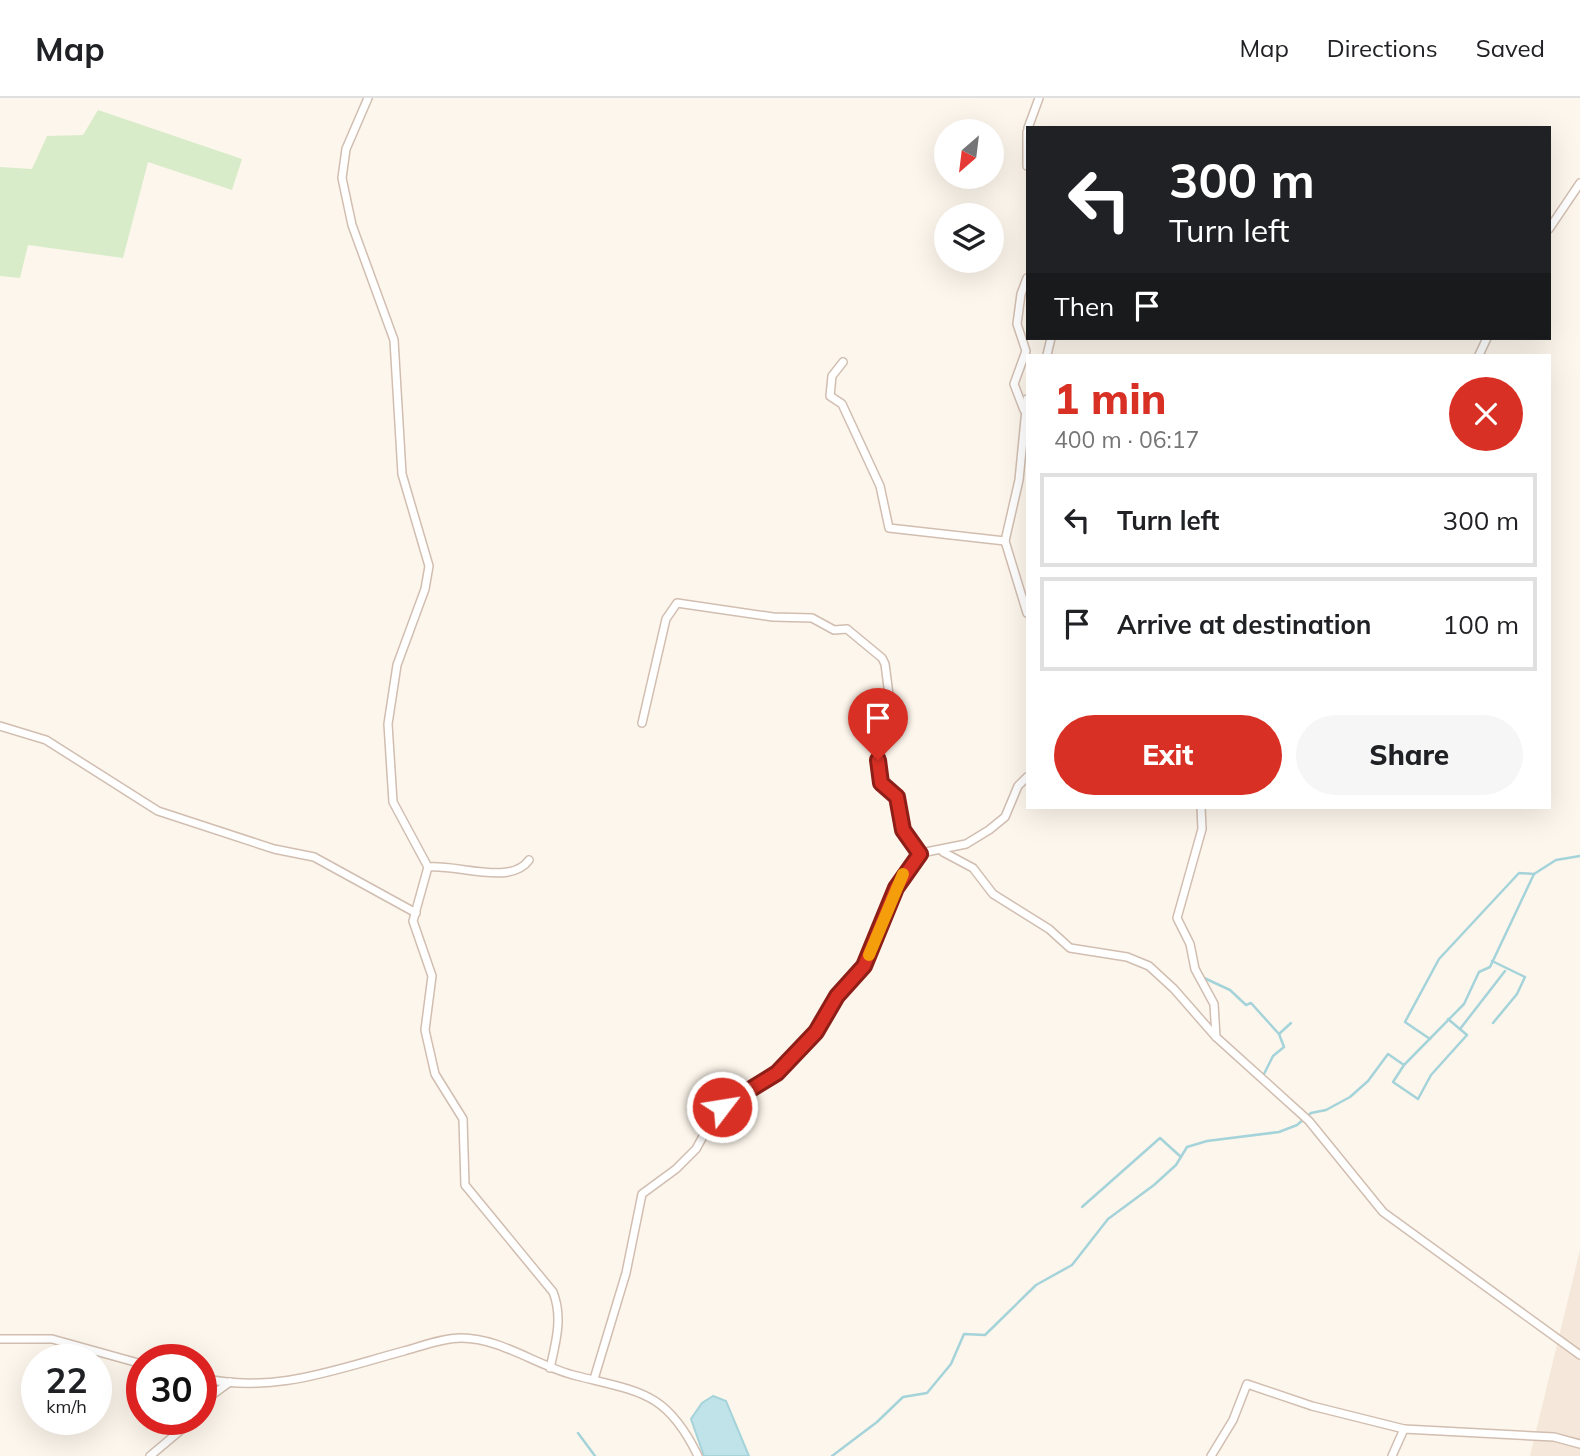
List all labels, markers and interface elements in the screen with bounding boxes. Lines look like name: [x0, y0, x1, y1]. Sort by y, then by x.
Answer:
text: Map: [35, 28, 105, 69]
text: Map: [1239, 33, 1289, 63]
text: Directions: [1327, 33, 1438, 63]
text: Saved: [1476, 33, 1545, 63]
north arrow: [934, 119, 1004, 189]
map controls: [934, 119, 1004, 273]
text: 300 m: [1169, 149, 1315, 210]
icon: left: [1054, 154, 1145, 245]
button: layers: [934, 203, 1004, 273]
text: Turn left: [1169, 210, 1289, 250]
icon: arrive: [1128, 287, 1166, 325]
text: Then: [1054, 290, 1114, 323]
text: 1 min: [1054, 372, 1167, 425]
button: close: [1449, 377, 1523, 451]
text: 400 m · 06:17: [1054, 425, 1199, 454]
icon: left: [1058, 501, 1096, 539]
text: Turn left: [1117, 504, 1219, 537]
text: 300 m: [1443, 504, 1519, 537]
icon: arrive: [1058, 605, 1096, 643]
text: Arrive at destination: [1117, 608, 1372, 641]
text: 100 m: [1443, 608, 1519, 641]
pin: [848, 688, 908, 760]
icon: arrive: [859, 699, 897, 737]
button: Exit: [1054, 715, 1282, 795]
button: Share: [1296, 715, 1523, 795]
position arrow: [685, 1070, 759, 1144]
speed limit sign: 30: [126, 1344, 217, 1435]
text: 22: [45, 1358, 88, 1402]
text: km/h: [46, 1395, 87, 1418]

